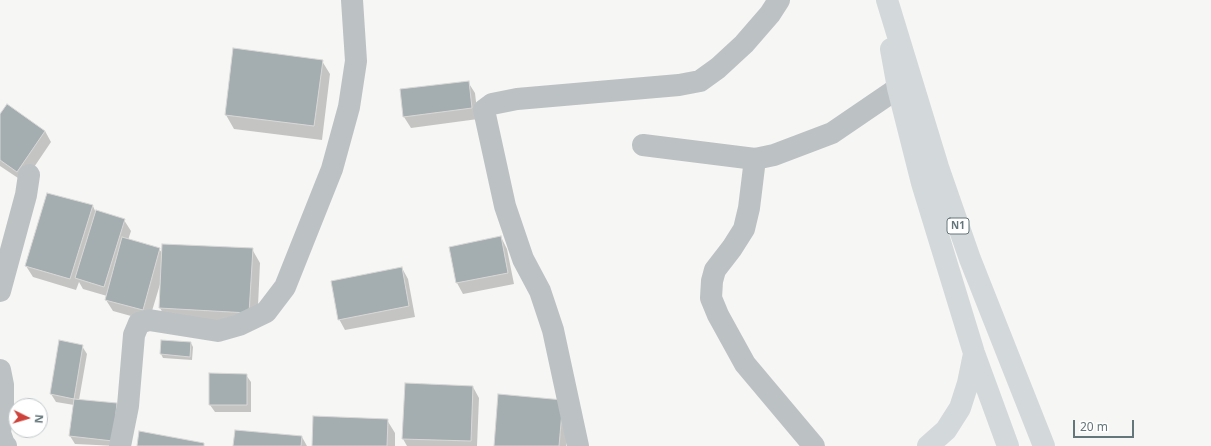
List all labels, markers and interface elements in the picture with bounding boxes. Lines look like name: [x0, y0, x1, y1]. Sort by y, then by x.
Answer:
road number: N1: [947, 218, 969, 234]
north arrow: [8, 398, 48, 438]
scale bar: [1075, 412, 1136, 438]
text: N: [32, 414, 47, 424]
text: 20 m: [1080, 418, 1108, 435]

